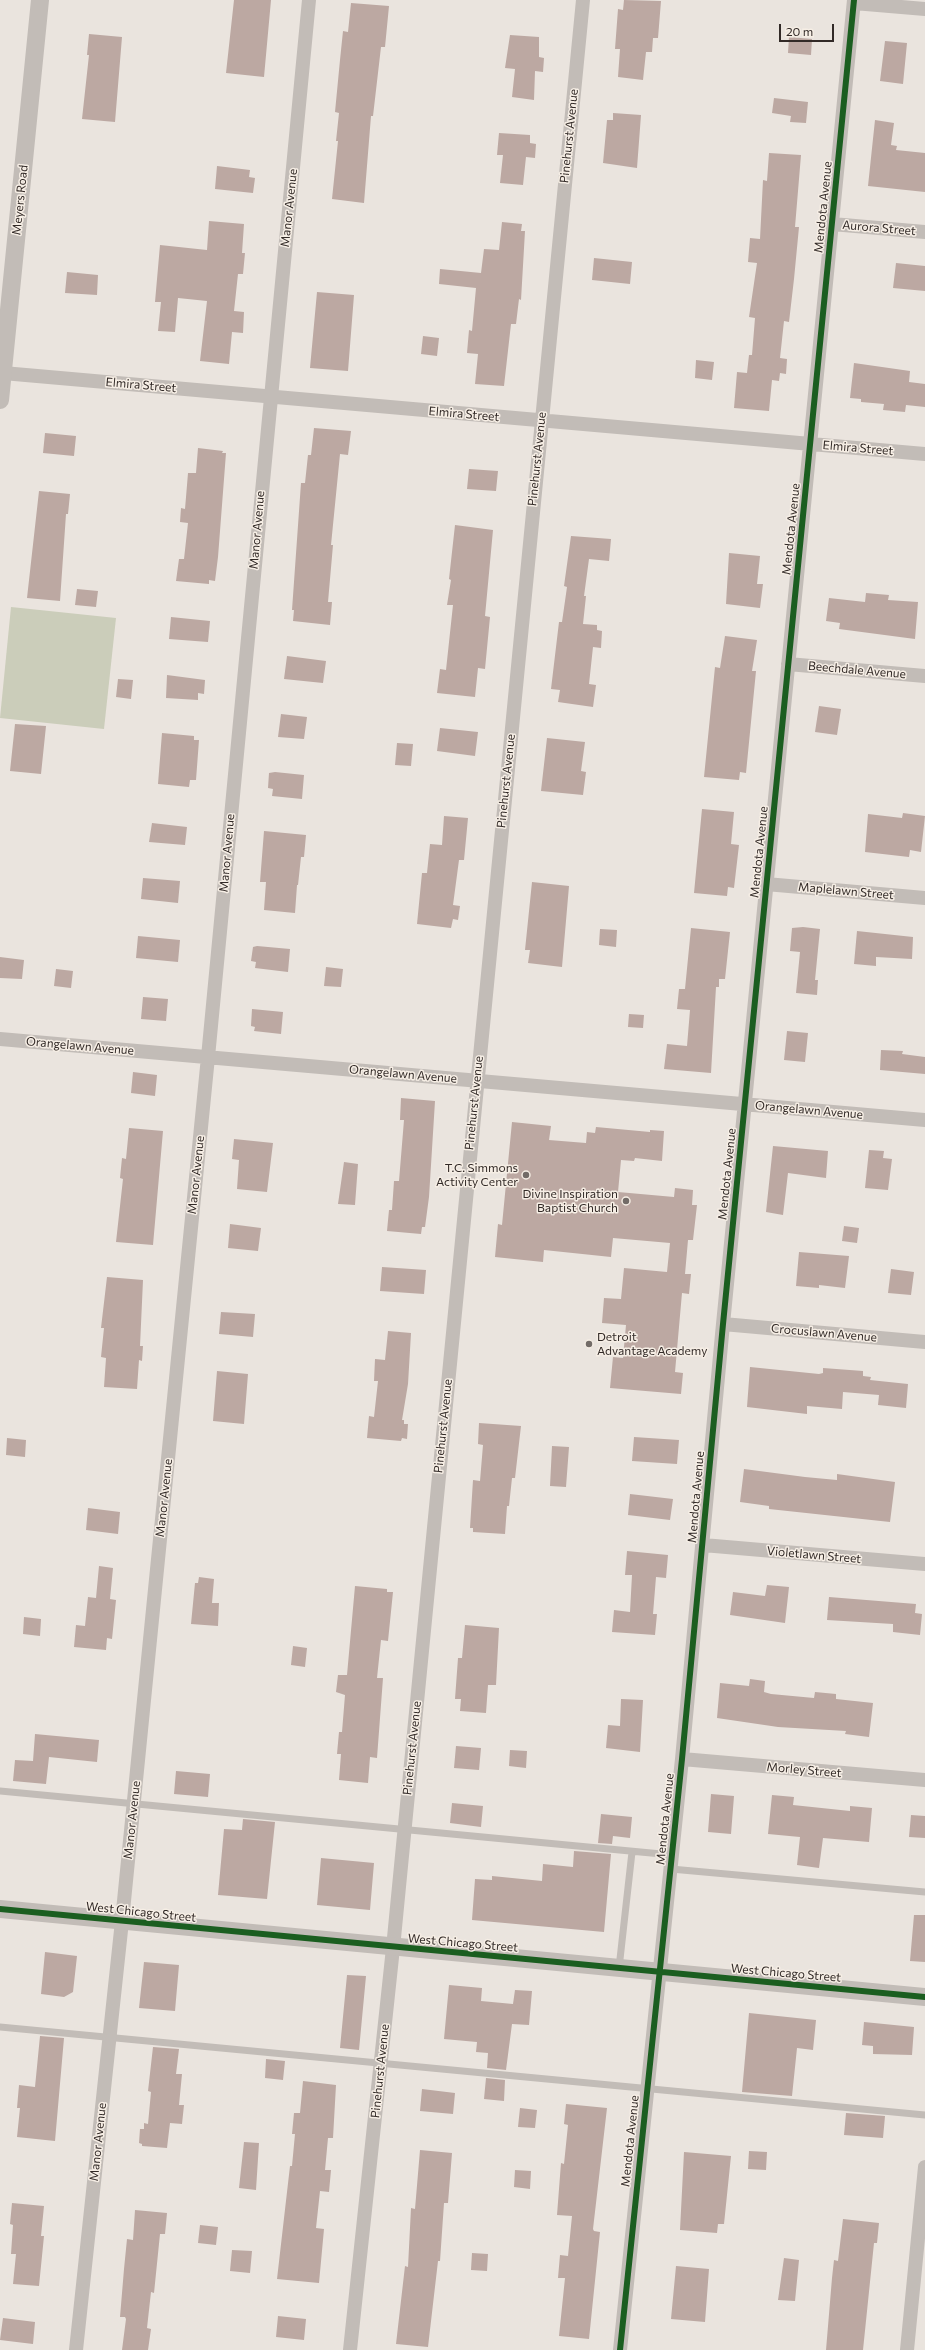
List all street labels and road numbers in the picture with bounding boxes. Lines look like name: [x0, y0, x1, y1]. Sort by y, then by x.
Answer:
street label: Pinehurst Avenue: [557, 88, 581, 184]
street label: Mendota Avenue: [811, 160, 835, 254]
street label: Meyers Road: [9, 164, 31, 236]
street label: Manor Avenue: [278, 168, 300, 248]
street label: Aurora Street: [842, 218, 916, 238]
street label: Elmira Street: [105, 375, 177, 395]
street label: Elmira Street: [428, 404, 500, 424]
street label: Pinehurst Avenue: [525, 411, 549, 507]
street label: Elmira Street: [822, 438, 894, 458]
street label: Mendota Avenue: [779, 482, 803, 576]
street label: Manor Avenue: [246, 490, 268, 570]
street label: Beechdale Avenue: [808, 659, 906, 681]
street label: Pinehurst Avenue: [494, 733, 518, 829]
street label: Mendota Avenue: [747, 805, 771, 899]
street label: Manor Avenue: [216, 813, 238, 893]
street label: Maplelawn Street: [798, 880, 894, 902]
street label: Orangelawn Avenue: [25, 1034, 135, 1058]
street label: Pinehurst Avenue: [462, 1055, 486, 1151]
street label: Orangelawn Avenue: [348, 1062, 458, 1086]
street label: Orangelawn Avenue: [754, 1098, 864, 1122]
street label: Mendota Avenue: [715, 1127, 739, 1221]
street label: Manor Avenue: [185, 1135, 207, 1215]
street label: Crocuslawn Avenue: [771, 1321, 877, 1345]
street label: Pinehurst Avenue: [431, 1378, 455, 1474]
street label: Mendota Avenue: [685, 1450, 707, 1544]
street label: Manor Avenue: [153, 1458, 175, 1538]
street label: Violetlawn Street: [766, 1544, 862, 1566]
street label: Pinehurst Avenue: [400, 1700, 424, 1796]
street label: Morley Street: [766, 1760, 842, 1780]
street label: Mendota Avenue: [653, 1772, 677, 1866]
street label: Manor Avenue: [121, 1780, 143, 1860]
street label: West Chicago Street: [85, 1899, 197, 1925]
street label: West Chicago Street: [407, 1931, 519, 1955]
street label: West Chicago Street: [730, 1961, 842, 1985]
street label: Pinehurst Avenue: [368, 2023, 392, 2119]
street label: Mendota Avenue: [618, 2094, 642, 2188]
street label: Manor Avenue: [87, 2102, 109, 2182]

